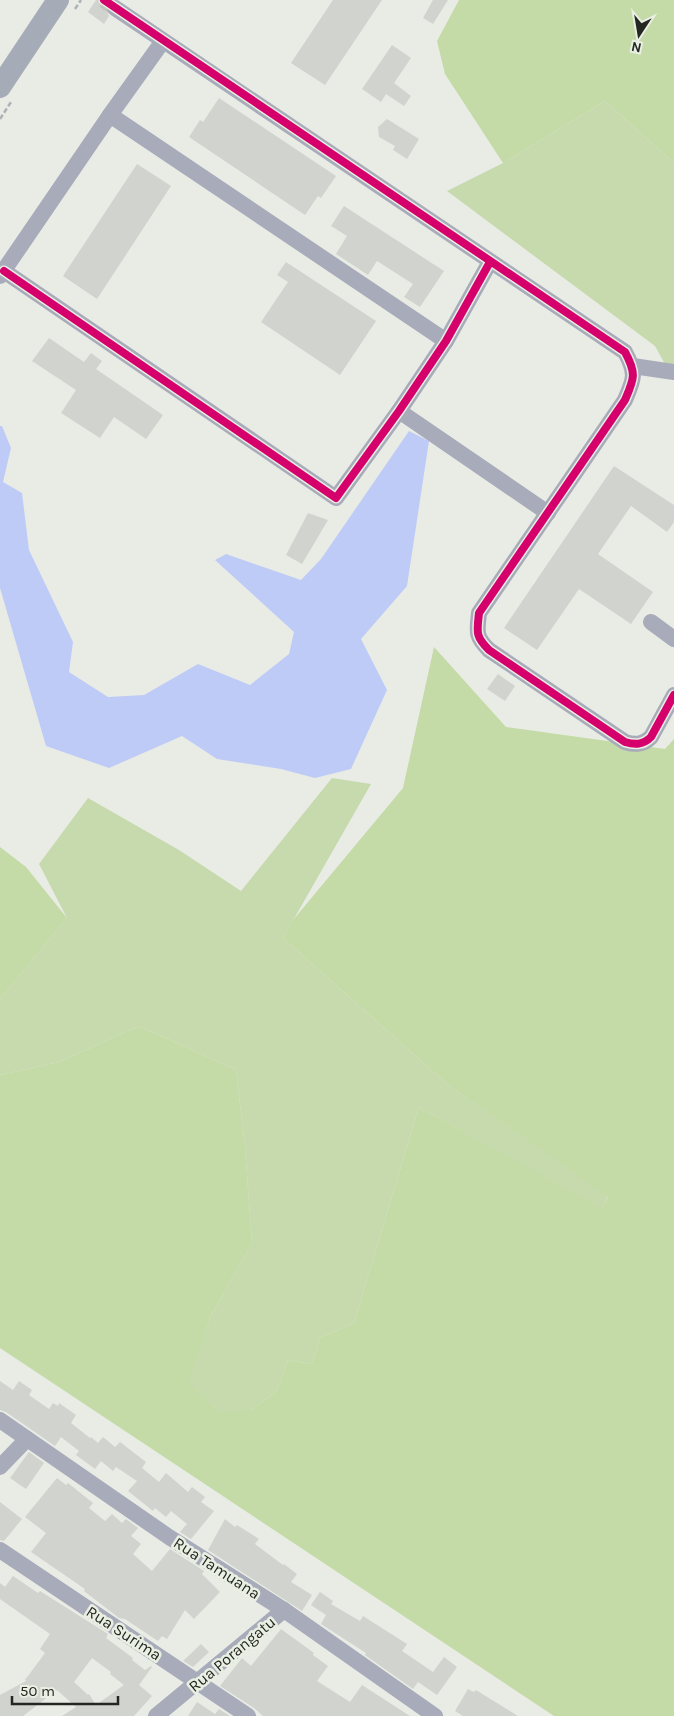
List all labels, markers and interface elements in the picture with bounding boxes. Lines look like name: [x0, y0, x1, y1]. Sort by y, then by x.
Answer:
north arrow: [614, 10, 664, 60]
text: N: [630, 38, 643, 57]
street label: Rua Tamuana: [170, 1533, 264, 1603]
street label: Rua Surima: [83, 1602, 165, 1664]
street label: Rua Porangatu: [185, 1612, 279, 1696]
scale bar: [12, 1674, 119, 1706]
text: 50 m: [20, 1682, 55, 1700]

